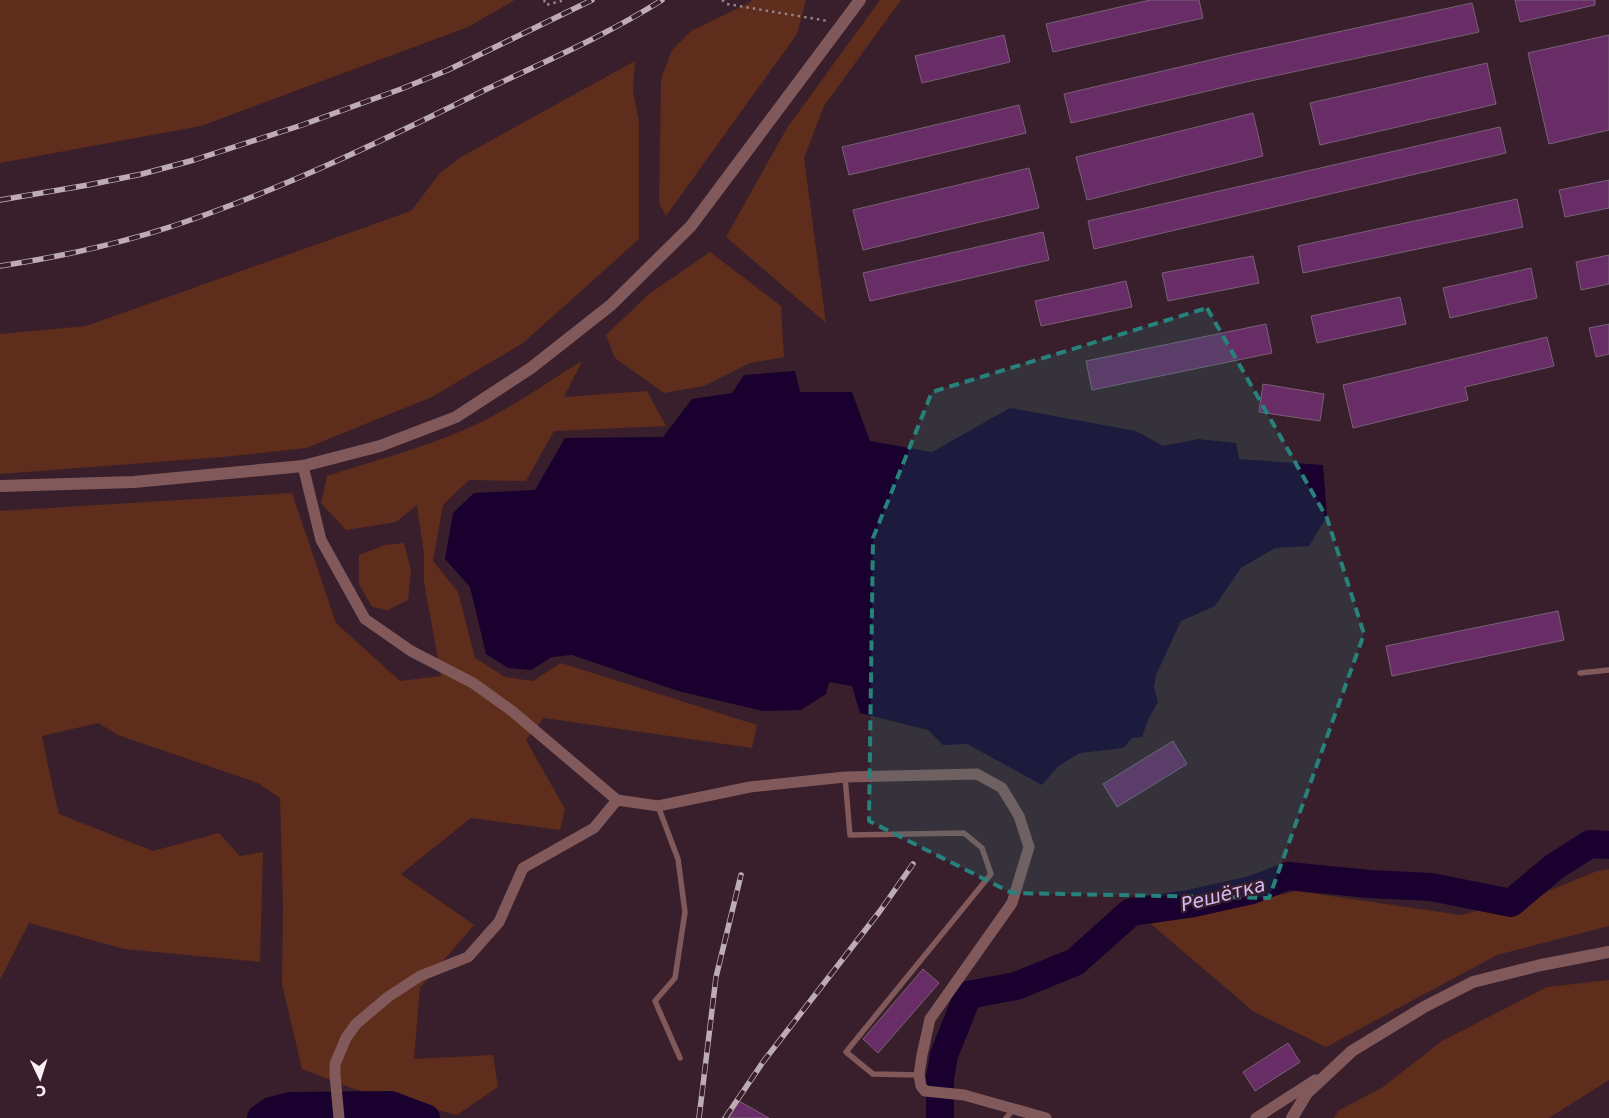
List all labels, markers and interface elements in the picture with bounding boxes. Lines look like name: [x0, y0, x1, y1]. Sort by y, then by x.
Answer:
water label: Решётка: [1178, 873, 1268, 915]
north arrow: [15, 1053, 65, 1103]
text: С: [35, 1083, 47, 1099]

